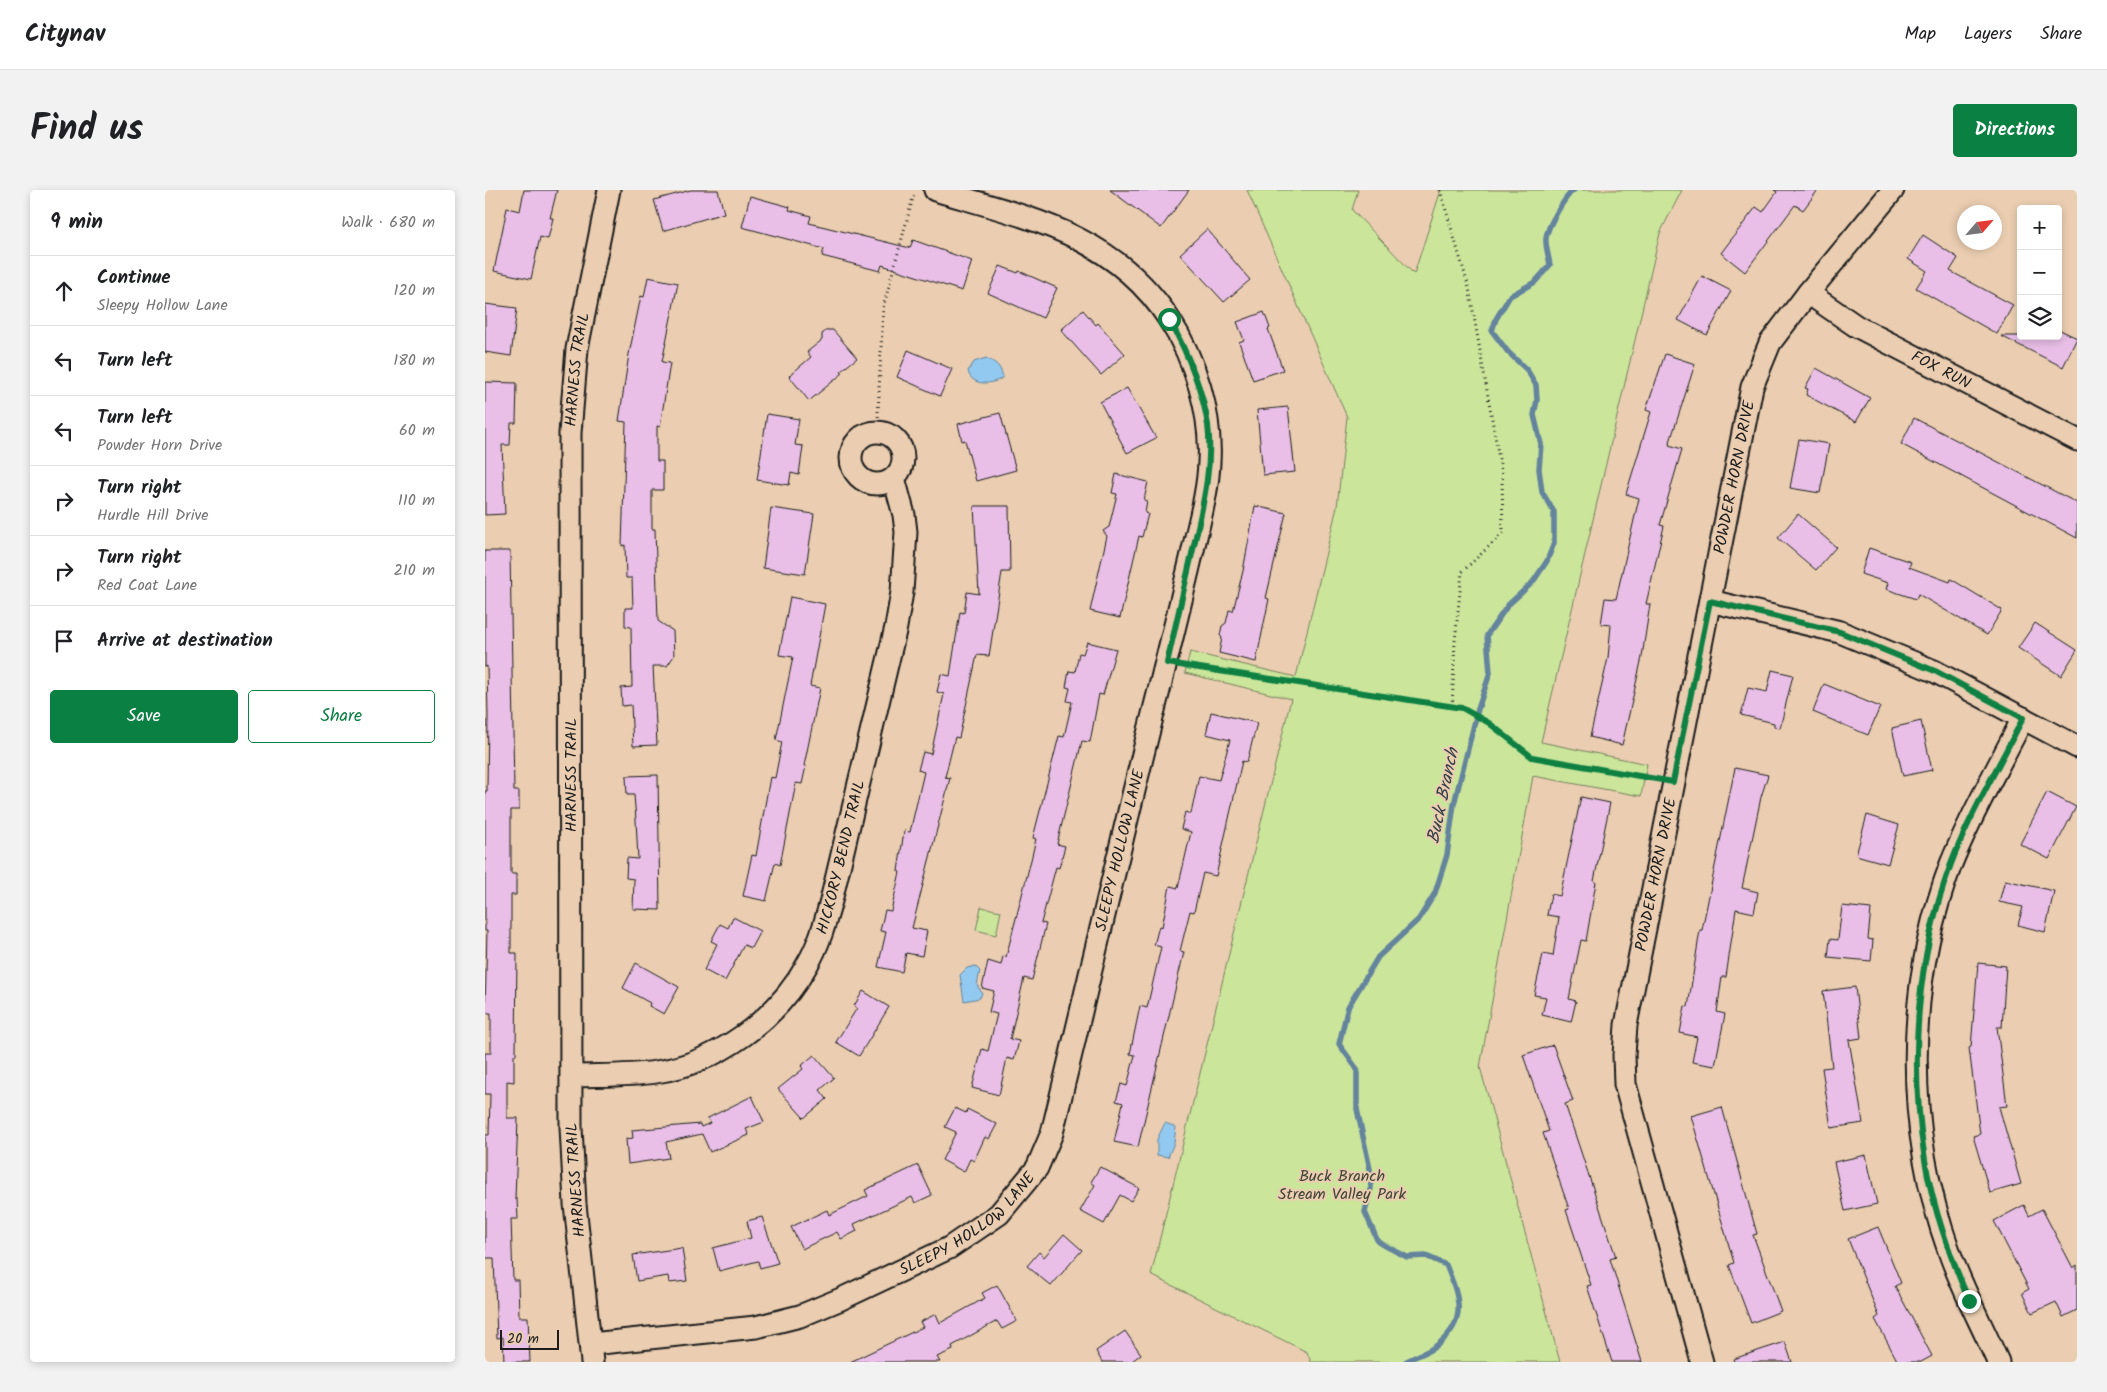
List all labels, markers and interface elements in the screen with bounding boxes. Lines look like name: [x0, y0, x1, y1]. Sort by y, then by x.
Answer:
text: Citynav: [25, 15, 105, 54]
text: Map: [1905, 20, 1936, 49]
text: Layers: [1964, 20, 2012, 49]
text: Share: [2040, 20, 2082, 49]
text: Find us: [30, 102, 143, 158]
button: Directions: [1953, 104, 2077, 157]
north arrow: [1957, 205, 2002, 250]
map controls: [2017, 205, 2062, 340]
button: +: [2017, 205, 2062, 250]
text: 9 min: [50, 206, 103, 239]
text: Walk · 680 m: [341, 210, 435, 235]
button: −: [2017, 250, 2062, 295]
text: Continue: [97, 263, 170, 293]
icon: ahead: [50, 277, 78, 305]
text: 120 m: [394, 278, 435, 303]
text: Sleepy Hollow Lane: [97, 293, 228, 318]
button: layers: [2017, 295, 2062, 340]
route start: [1158, 308, 1181, 331]
street label: HARNESS TRAIL: [558, 310, 597, 427]
street label: FOX RUN: [1907, 344, 1976, 396]
text: Turn left: [97, 346, 172, 376]
icon: left: [50, 347, 78, 375]
text: 180 m: [393, 348, 435, 373]
street label: POWDER HORN DRIVE: [1707, 397, 1762, 556]
text: Turn left: [97, 403, 172, 433]
icon: left: [50, 417, 78, 445]
text: 60 m: [399, 418, 435, 443]
text: Powder Horn Drive: [97, 433, 222, 458]
text: Turn right: [97, 473, 182, 503]
icon: right: [50, 487, 78, 515]
text: 110 m: [398, 488, 435, 513]
text: Hurdle Hill Drive: [97, 503, 208, 528]
text: Turn right: [97, 543, 182, 573]
icon: right: [50, 557, 78, 585]
text: 210 m: [394, 558, 435, 583]
text: Red Coat Lane: [97, 573, 197, 598]
text: Arrive at destination: [97, 626, 273, 656]
icon: arrive: [50, 627, 78, 655]
button: Save: [50, 690, 238, 743]
button: Share: [248, 690, 435, 743]
street label: HARNESS TRAIL: [559, 718, 584, 832]
water label: Buck Branch: [1420, 744, 1469, 846]
street label: SLEEPY HOLLOW LANE: [1088, 766, 1151, 934]
street label: HICKORY BEND TRAIL: [809, 777, 872, 937]
street label: POWDER HORN DRIVE: [1628, 795, 1683, 954]
street label: HARNESS TRAIL: [560, 1122, 592, 1238]
park label: Buck Branch Stream Valley Park: [1278, 1164, 1406, 1207]
street label: SLEEPY HOLLOW LANE: [895, 1166, 1042, 1282]
route end: [1958, 1290, 1981, 1313]
scale bar: [500, 1327, 559, 1350]
text: 20 m: [507, 1328, 539, 1350]

